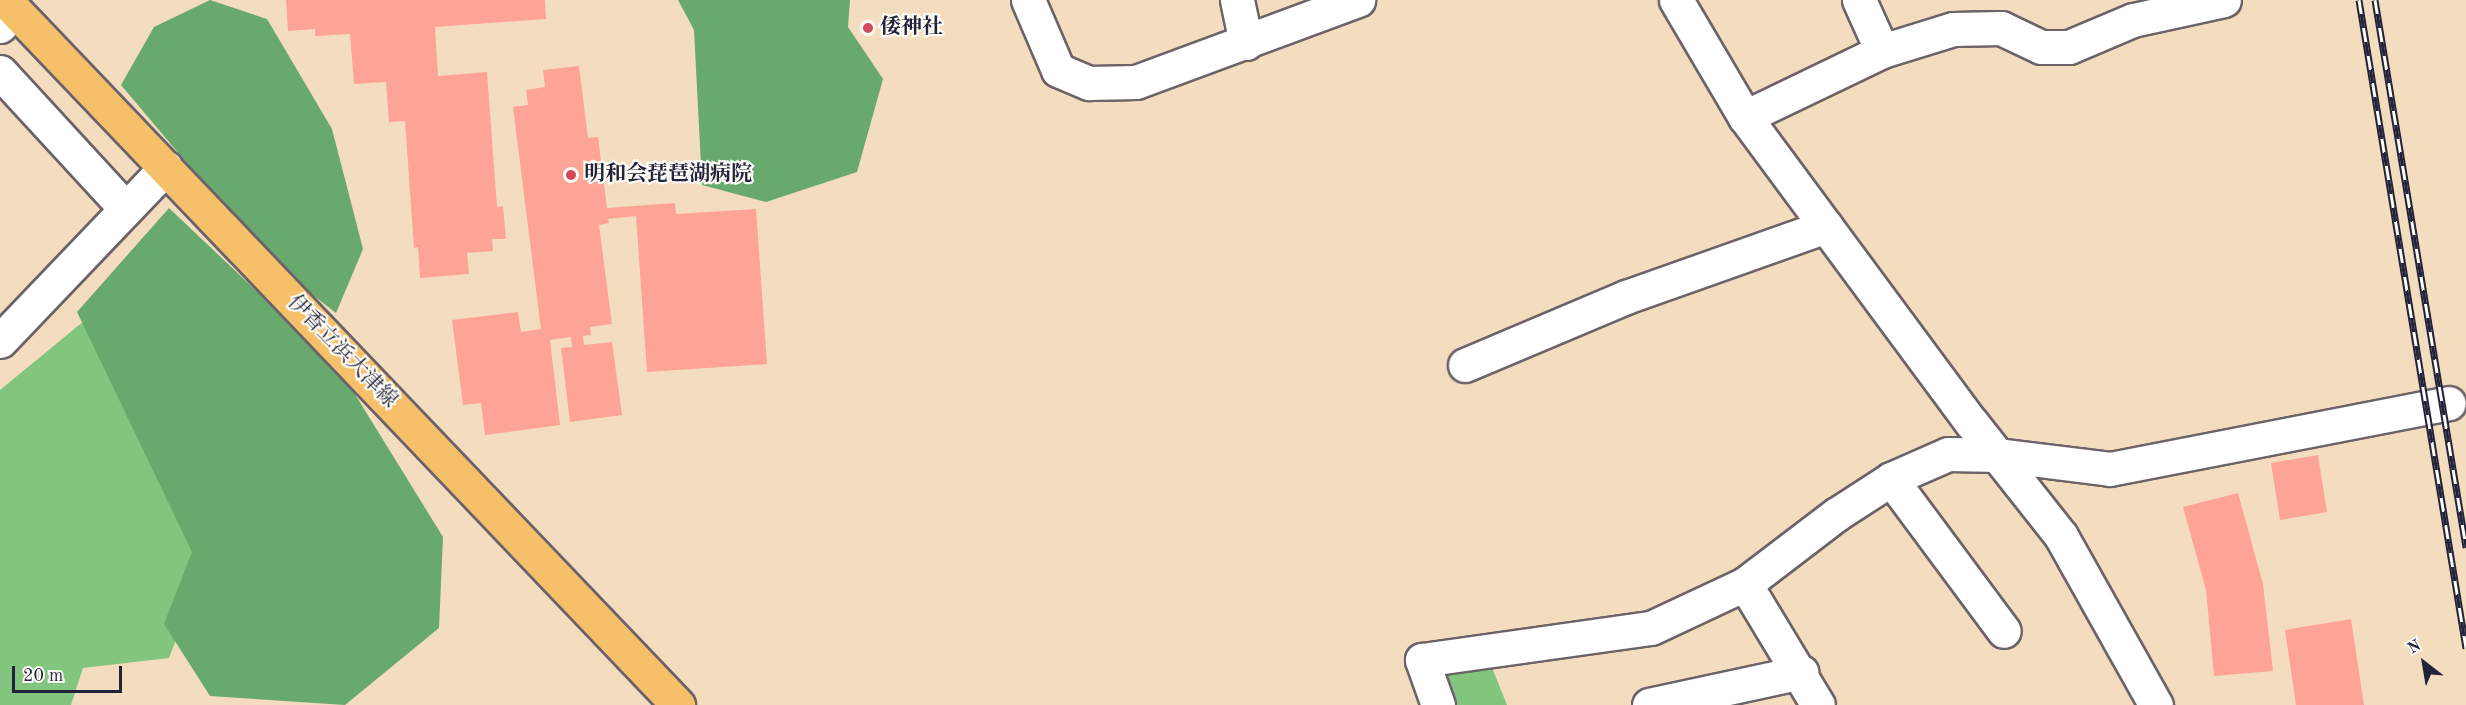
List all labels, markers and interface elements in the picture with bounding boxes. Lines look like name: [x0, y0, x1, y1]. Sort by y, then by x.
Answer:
place label: 倭神社: [880, 15, 943, 41]
marker: 倭神社: [861, 21, 875, 35]
place label: 明和会琵琶湖病院: [584, 162, 752, 188]
marker: 明和会琵琶湖病院: [562, 166, 580, 184]
street label: 伊香立浜大津線: [282, 290, 402, 414]
north arrow: [2394, 633, 2454, 693]
text: N: [2405, 638, 2424, 658]
scale bar: [15, 654, 124, 692]
text: 20 m: [23, 667, 63, 685]

